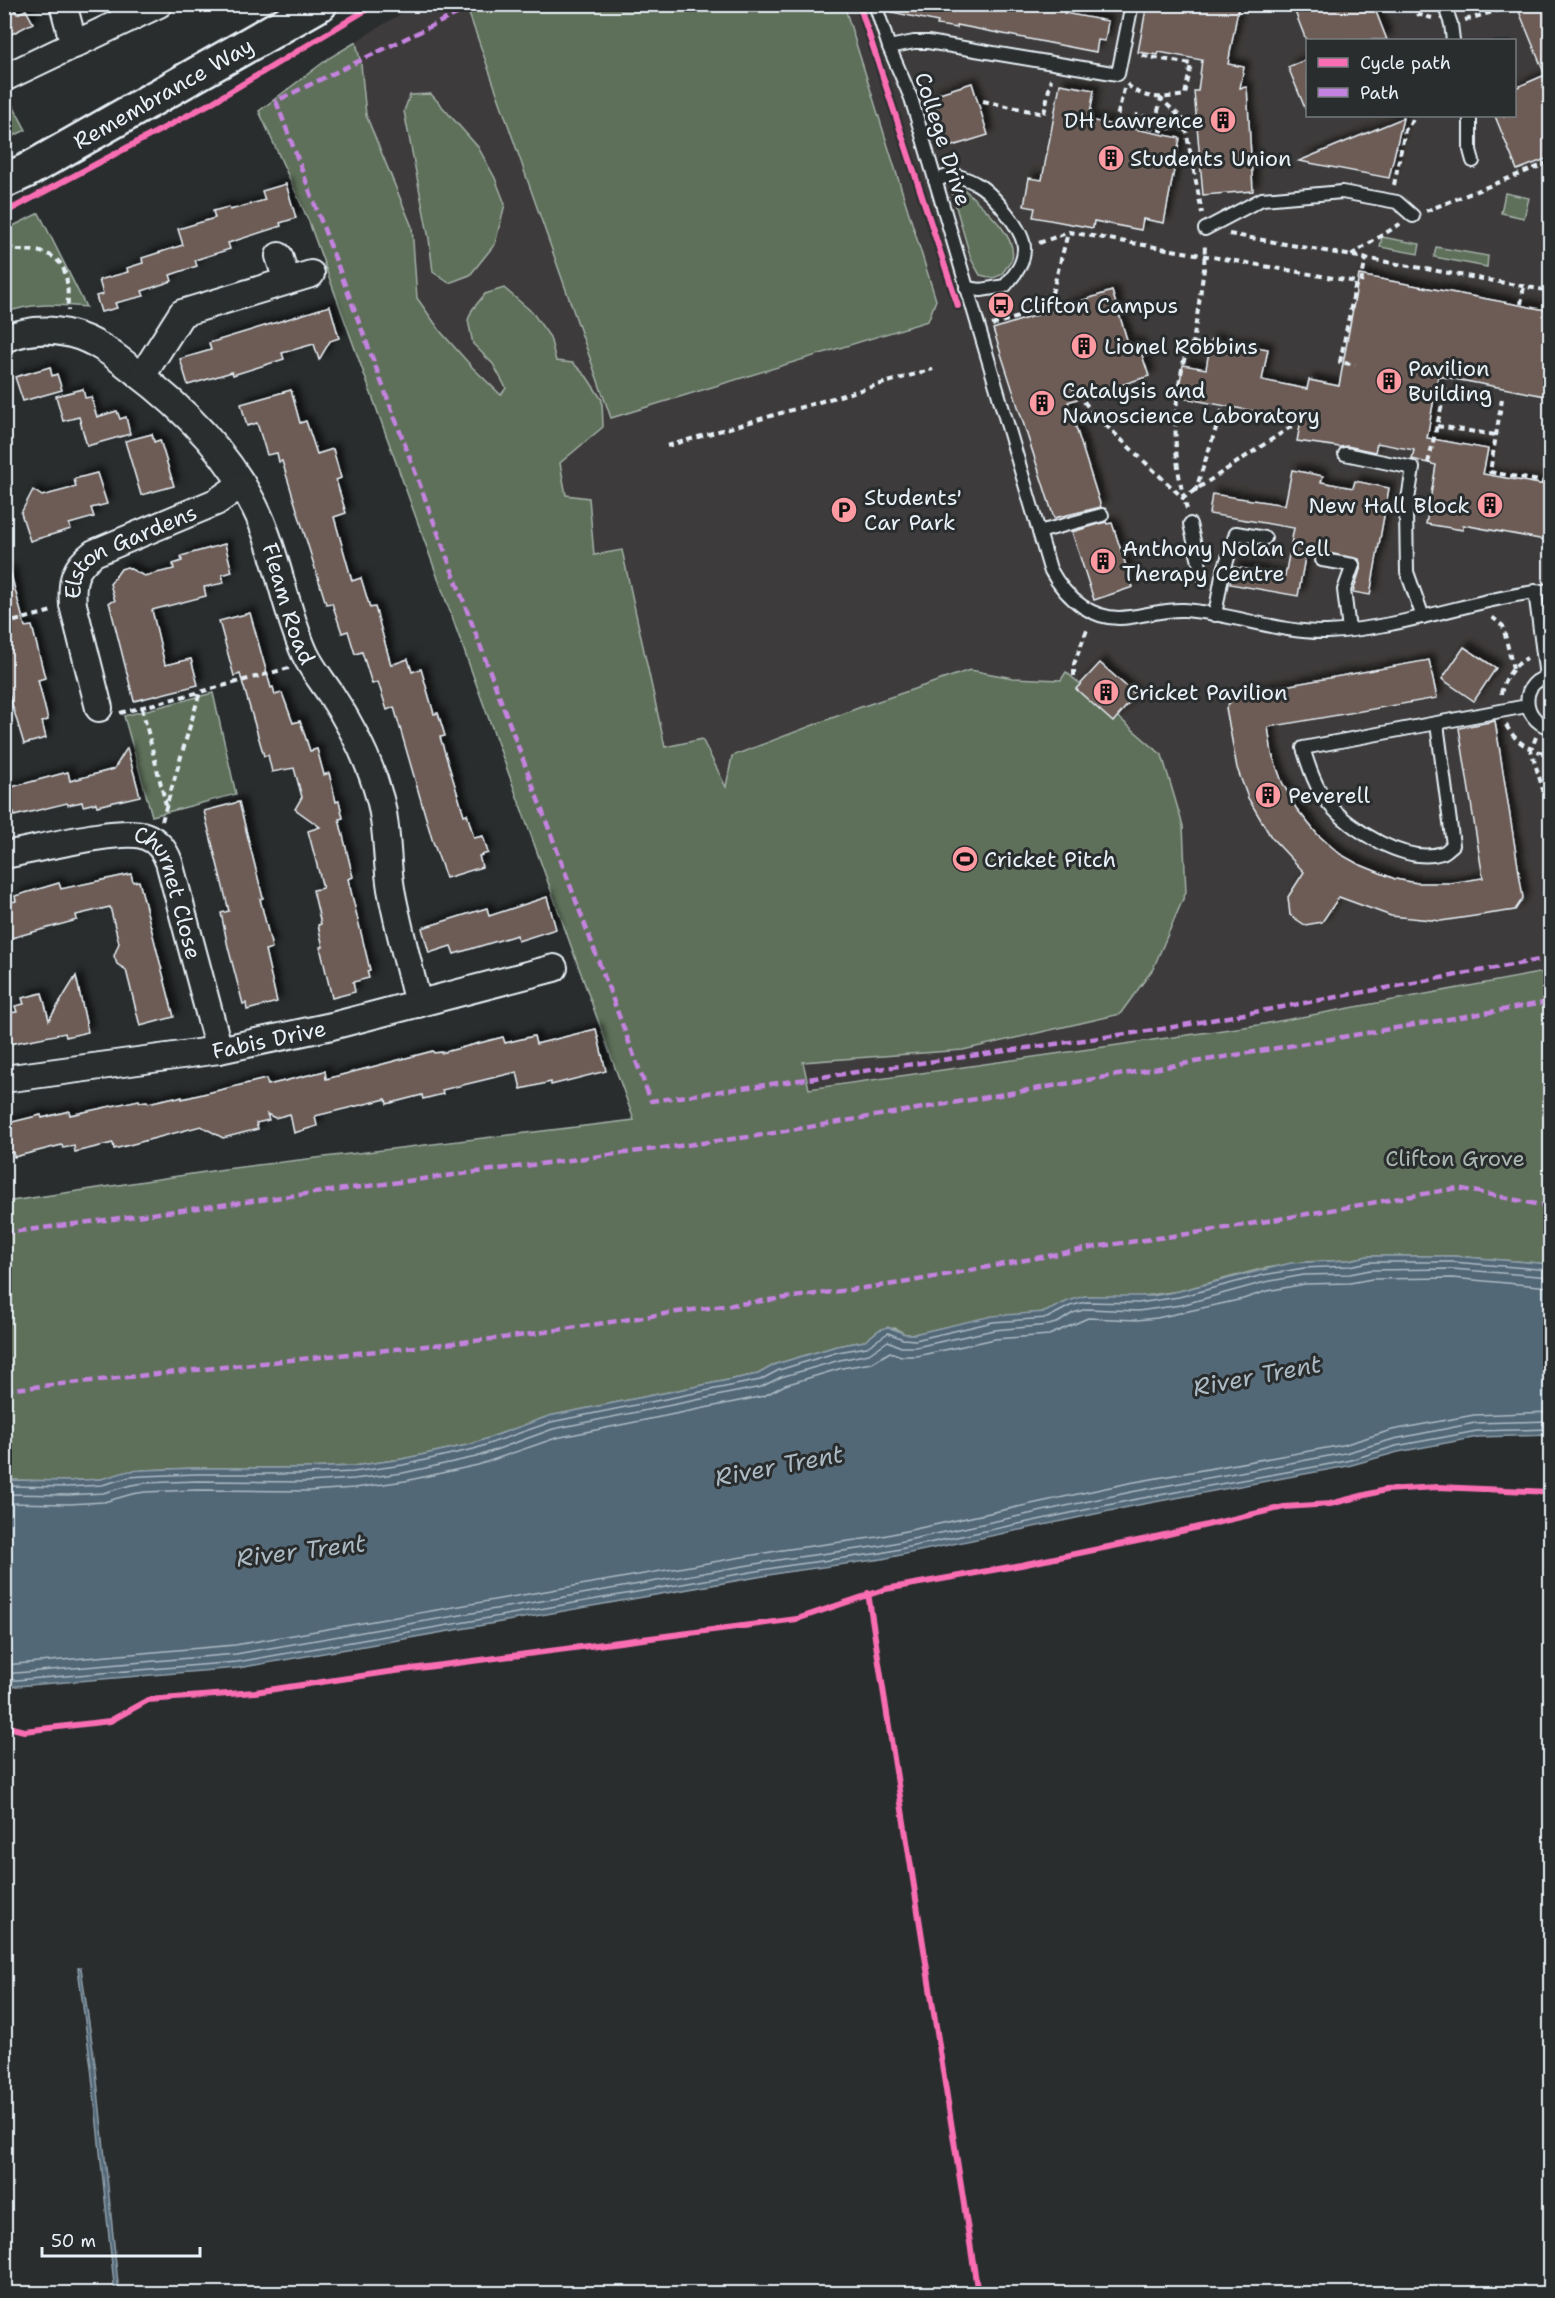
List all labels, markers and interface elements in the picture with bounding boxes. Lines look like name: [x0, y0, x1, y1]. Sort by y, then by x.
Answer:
street label: Remembrance Way: [68, 30, 258, 156]
legend: [1306, 39, 1516, 117]
text: Cycle path: [1360, 51, 1451, 75]
street label: College Drive: [908, 69, 978, 209]
text: Path: [1360, 81, 1399, 105]
building icon: DH Lawrence: [1208, 105, 1238, 135]
place label: DH Lawrence: [1064, 106, 1204, 135]
building icon: Students Union: [1096, 143, 1126, 173]
place label: Students Union: [1130, 144, 1292, 173]
bus stop icon: Clifton Campus: [986, 290, 1016, 320]
place label: Clifton Campus: [1020, 291, 1178, 320]
building icon: Lionel Robbins: [1069, 331, 1099, 361]
place label: Lionel Robbins: [1104, 332, 1258, 361]
place label: Pavilion Building: [1408, 354, 1492, 408]
building icon: Pavilion Building: [1374, 366, 1404, 396]
place label: Catalysis and Nanoscience Laboratory: [1062, 376, 1320, 430]
building icon: Catalysis and Nanoscience Laboratory: [1027, 388, 1057, 418]
place label: Students' Car Park: [864, 483, 962, 537]
building icon: New Hall Block: [1475, 490, 1505, 520]
place label: New Hall Block: [1308, 491, 1470, 520]
parking icon: Students' Car Park: [829, 495, 859, 525]
street label: Elston Gardens: [58, 497, 201, 599]
place label: Anthony Nolan Cell Therapy Centre: [1122, 534, 1330, 588]
street label: Fleam Road: [256, 539, 322, 669]
building icon: Anthony Nolan Cell Therapy Centre: [1088, 546, 1118, 576]
building icon: Cricket Pavilion: [1091, 677, 1121, 707]
place label: Cricket Pavilion: [1126, 678, 1288, 707]
building icon: Peverell: [1253, 780, 1283, 810]
place label: Peverell: [1288, 781, 1370, 810]
street label: Churnet Close: [132, 819, 209, 962]
sports icon: Cricket Pitch: [950, 844, 980, 874]
place label: Cricket Pitch: [984, 845, 1116, 874]
street label: Fabis Drive: [210, 1013, 329, 1065]
park label: Clifton Grove: [1385, 1144, 1525, 1173]
water label: River Trent: [1190, 1348, 1324, 1404]
water label: River Trent: [712, 1438, 846, 1494]
water label: River Trent: [234, 1527, 368, 1575]
scale bar: [42, 2220, 200, 2258]
text: 50 m: [51, 2229, 96, 2253]

